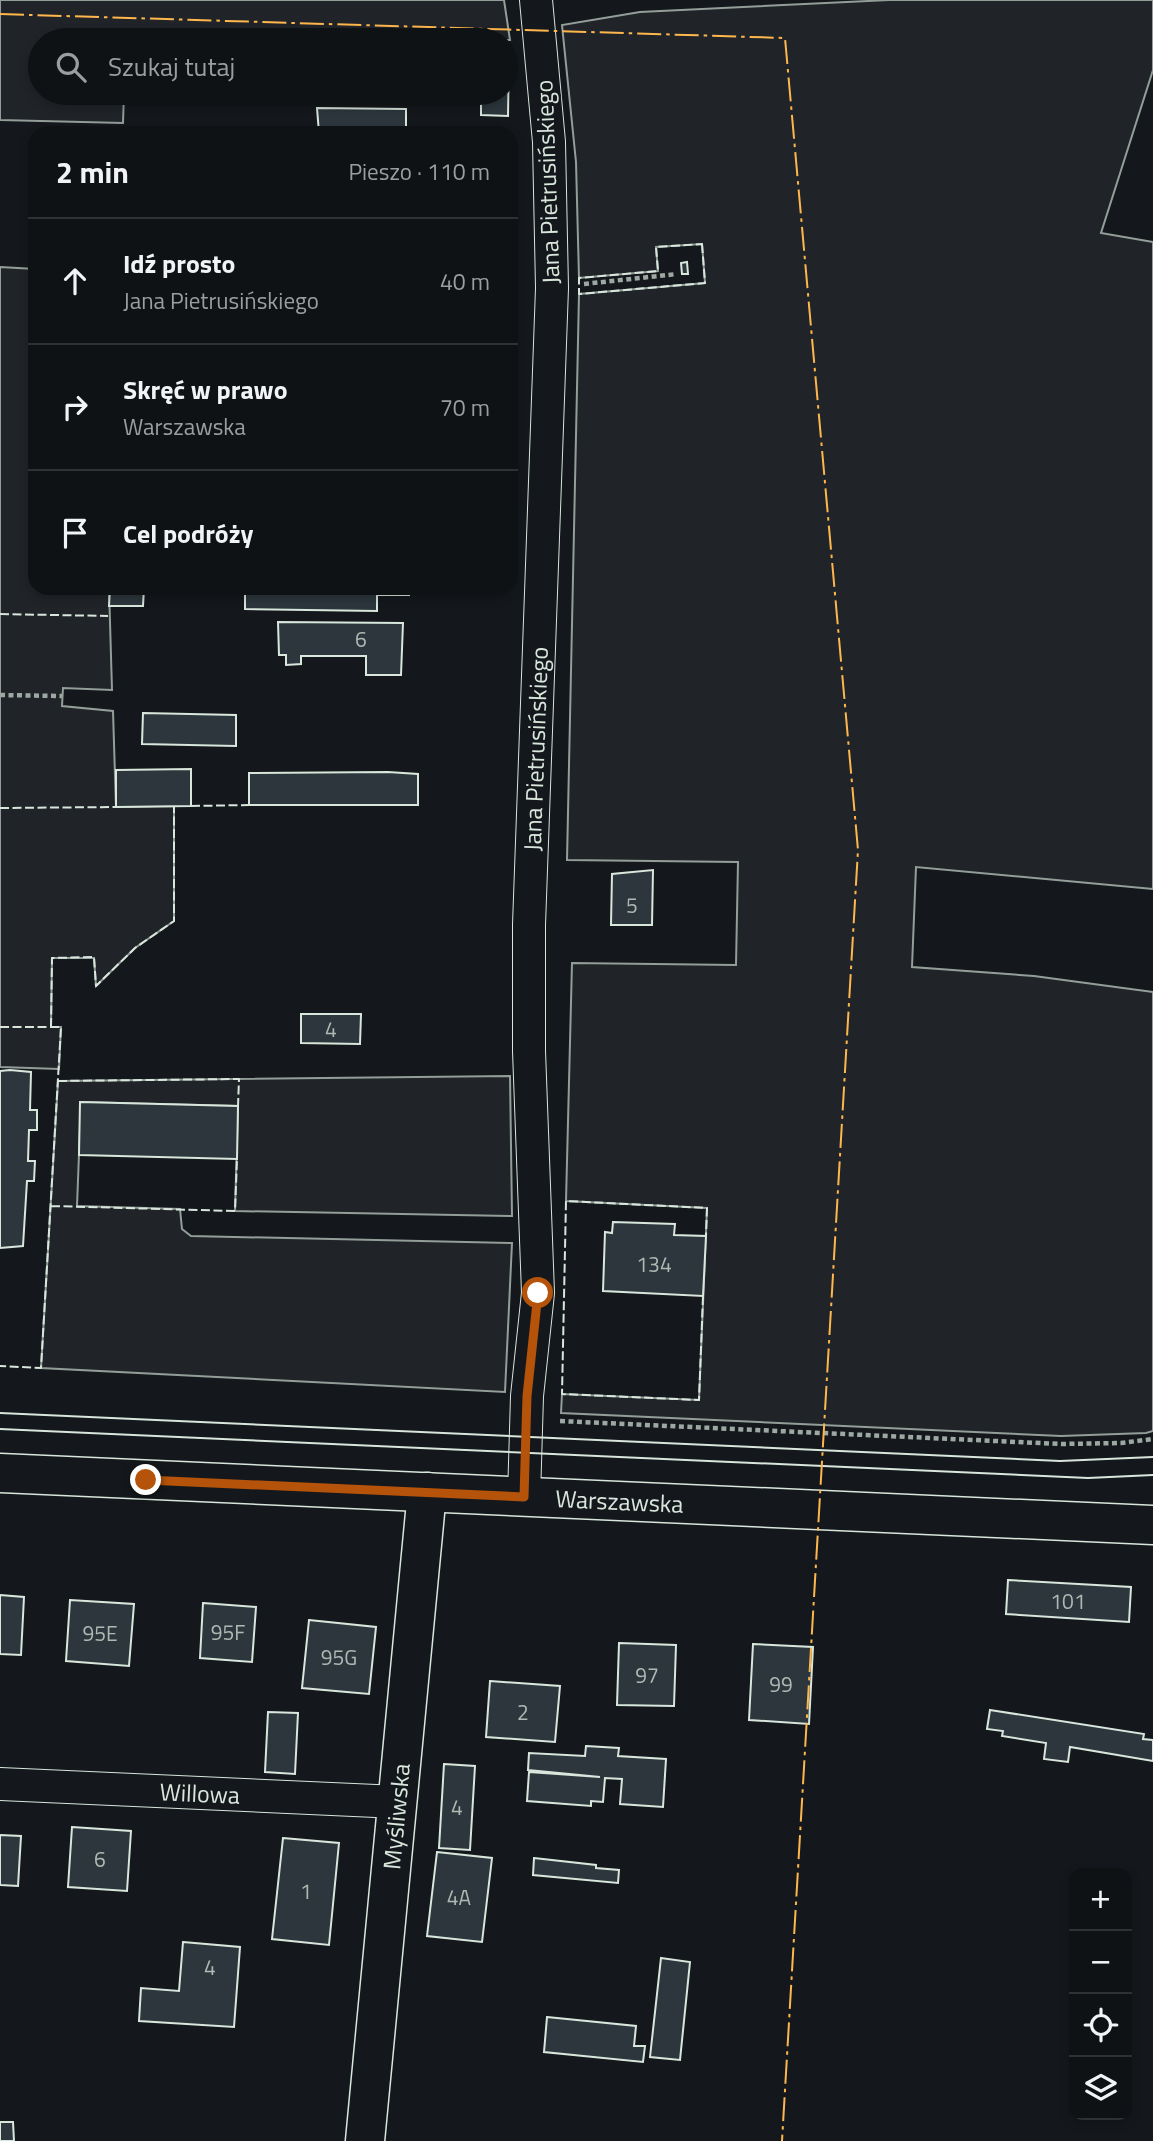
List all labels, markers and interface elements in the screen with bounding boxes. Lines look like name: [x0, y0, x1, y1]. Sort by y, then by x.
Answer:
search box: [28, 28, 518, 105]
text: Szukaj tutaj: [108, 47, 235, 86]
icon: search: [52, 48, 90, 86]
street label: Jana Pietrusińskiego: [525, 79, 569, 285]
text: 2 min: [56, 149, 129, 195]
text: Pieszo · 110 m: [348, 154, 490, 189]
text: Idź prosto: [123, 244, 235, 283]
icon: ahead: [56, 262, 94, 300]
text: 40 m: [440, 264, 490, 299]
text: Jana Pietrusińskiego: [123, 283, 319, 318]
text: Skręć w prawo: [123, 370, 288, 409]
icon: right: [56, 388, 94, 426]
text: 70 m: [440, 390, 490, 425]
text: Warszawska: [123, 409, 246, 444]
icon: arrive: [56, 514, 94, 552]
text: Cel podróży: [123, 514, 253, 553]
house number: 6: [355, 623, 367, 655]
street label: Jana Pietrusińskiego: [514, 646, 557, 852]
house number: 5: [626, 889, 638, 921]
house number: 4: [325, 1013, 337, 1045]
house number: 134: [636, 1248, 672, 1280]
route start: [522, 1277, 553, 1308]
route end: [130, 1464, 161, 1495]
street label: Warszawska: [555, 1480, 684, 1522]
house number: 101: [1050, 1585, 1086, 1617]
house number: 95F: [211, 1616, 245, 1648]
house number: 95E: [82, 1617, 118, 1649]
house number: 95G: [321, 1641, 357, 1673]
house number: 97: [635, 1659, 659, 1691]
house number: 99: [769, 1668, 793, 1700]
house number: 2: [517, 1696, 529, 1728]
street label: Myśliwska: [373, 1762, 419, 1871]
street label: Willowa: [159, 1773, 241, 1813]
house number: 4: [451, 1791, 463, 1823]
house number: 6: [94, 1843, 106, 1875]
map controls: [1069, 1868, 1132, 2120]
button: +: [1069, 1868, 1132, 1931]
house number: 1: [300, 1875, 312, 1907]
house number: 4A: [447, 1881, 472, 1913]
button: −: [1069, 1931, 1132, 1994]
house number: 4: [204, 1951, 216, 1983]
button: locate: [1069, 1994, 1132, 2057]
button: layers: [1069, 2057, 1132, 2120]

